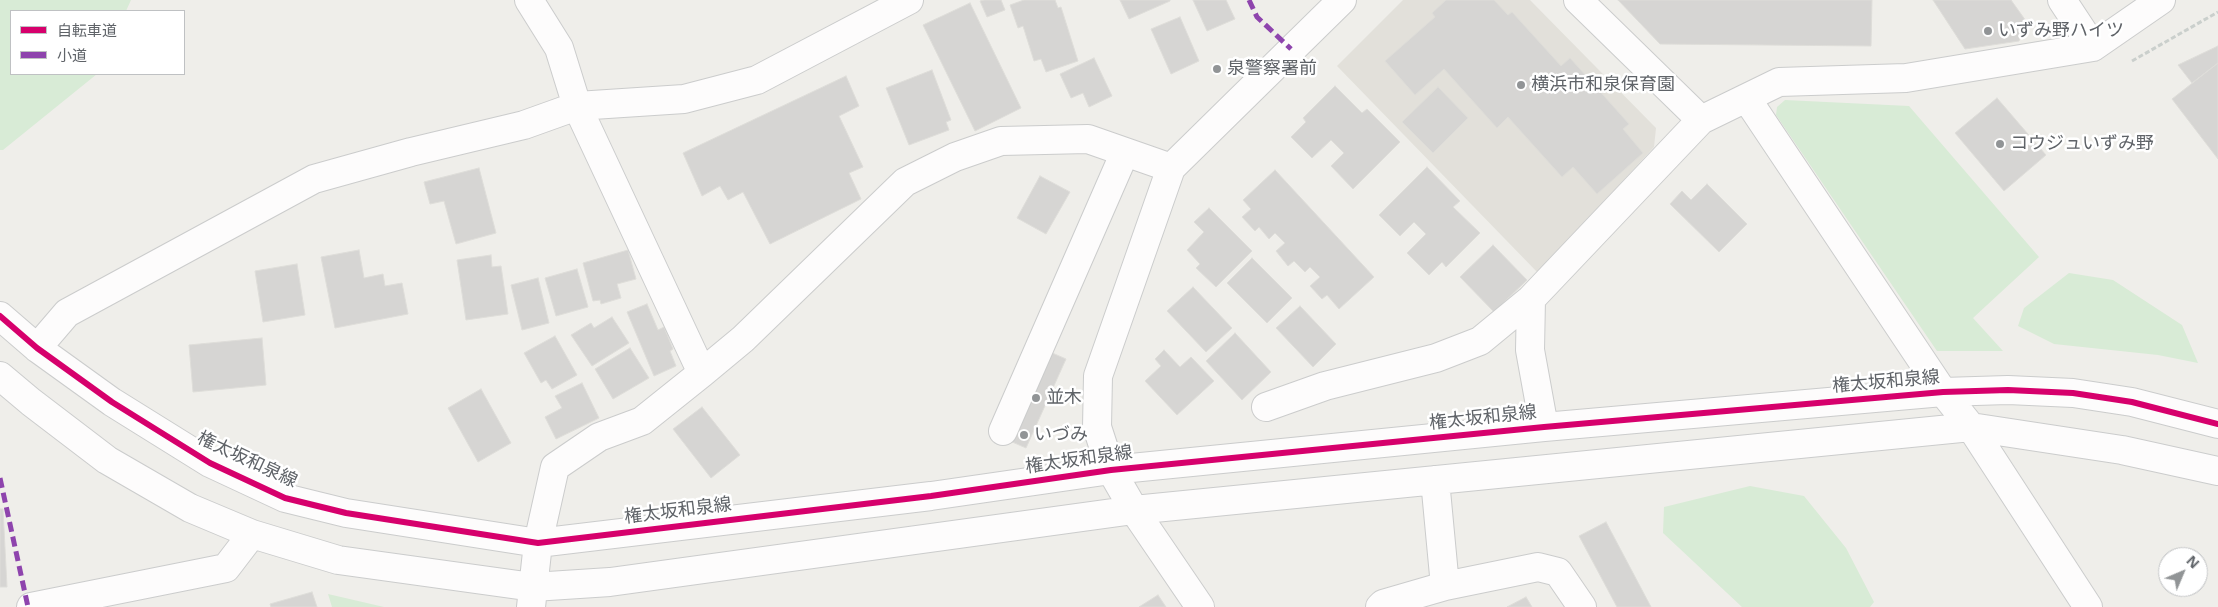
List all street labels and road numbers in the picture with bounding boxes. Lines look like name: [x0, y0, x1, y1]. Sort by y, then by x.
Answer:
street label: 権太坂和泉線: [1831, 367, 1941, 397]
street label: 権太坂和泉線: [1428, 402, 1538, 434]
street label: 権太坂和泉線: [193, 427, 301, 493]
street label: 権太坂和泉線: [1024, 442, 1134, 478]
street label: 権太坂和泉線: [623, 494, 733, 528]

